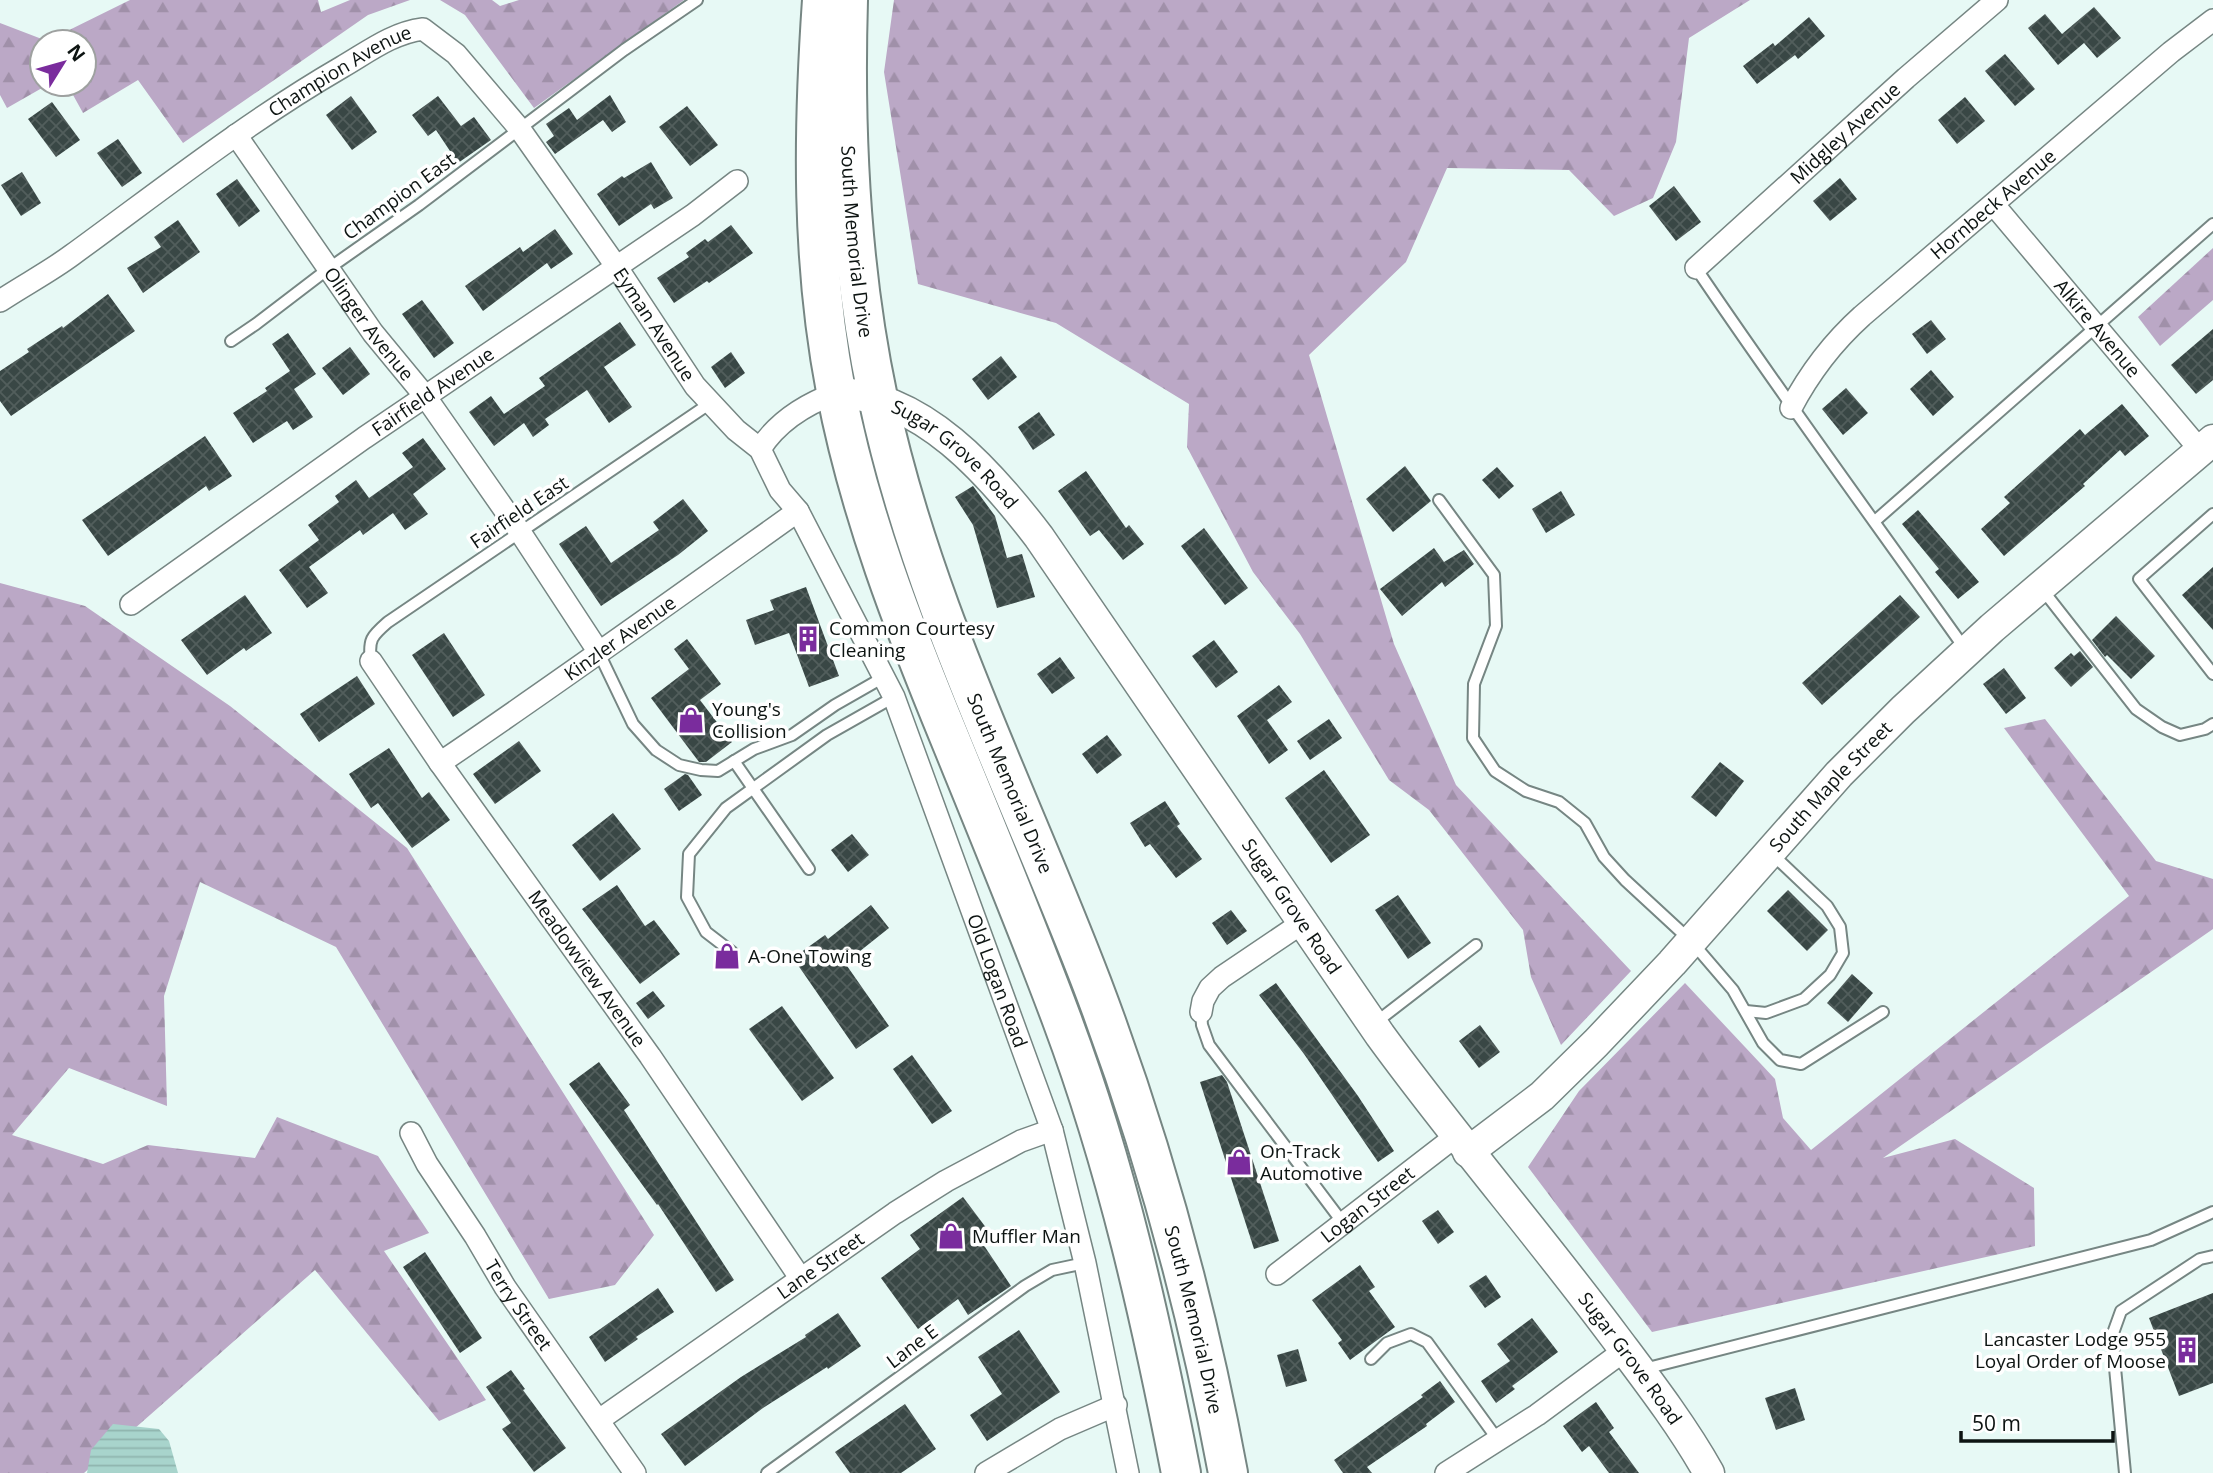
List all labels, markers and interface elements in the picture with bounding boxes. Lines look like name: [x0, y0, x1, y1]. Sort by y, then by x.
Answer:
street label: Champion Avenue: [263, 19, 415, 123]
north arrow: [28, 28, 98, 98]
text: N: [62, 39, 92, 67]
street label: Midgley Avenue: [1784, 77, 1906, 190]
street label: Hornbeck Avenue: [1925, 143, 2061, 265]
street label: South Memorial Drive: [835, 145, 879, 340]
street label: Champion East: [337, 146, 461, 246]
street label: Olinger Avenue: [318, 262, 420, 386]
street label: Eyman Avenue: [608, 263, 701, 386]
street label: Alkire Avenue: [2049, 273, 2147, 383]
street label: Fairfield Avenue: [366, 341, 499, 442]
street label: Sugar Grove Road: [888, 393, 1024, 514]
street label: Fairfield East: [465, 469, 573, 554]
street label: Kinzler Avenue: [559, 589, 681, 687]
place label: Common Courtesy Cleaning: [829, 615, 995, 663]
building icon: Common Courtesy Cleaning: [793, 624, 823, 654]
street label: South Memorial Drive: [961, 689, 1059, 877]
place label: Young's Collision: [712, 696, 787, 744]
shop icon: Young's Collision: [676, 705, 706, 735]
street label: South Maple Street: [1763, 715, 1898, 857]
street label: Sugar Grove Road: [1236, 833, 1348, 979]
street label: Meadowview Avenue: [522, 885, 652, 1052]
street label: Old Logan Road: [961, 910, 1034, 1051]
shop icon: A-One Towing: [712, 941, 742, 971]
place label: A-One Towing: [748, 943, 872, 969]
place label: On-Track Automotive: [1260, 1138, 1363, 1186]
shop icon: On-Track Automotive: [1224, 1147, 1254, 1177]
street label: Logan Street: [1315, 1160, 1420, 1249]
shop icon: Muffler Man: [936, 1221, 966, 1251]
place label: Muffler Man: [972, 1223, 1081, 1249]
street label: South Memorial Drive: [1159, 1223, 1229, 1416]
street label: Lane Street: [771, 1226, 869, 1305]
street label: Terry Street: [479, 1255, 558, 1356]
street label: Sugar Grove Road: [1572, 1287, 1688, 1430]
street label: Lane E: [881, 1318, 943, 1374]
place label: Lancaster Lodge 955 Loyal Order of Moose: [1975, 1326, 2166, 1374]
building icon: Lancaster Lodge 955 Loyal Order of Moose: [2172, 1335, 2202, 1365]
scale bar: [1961, 1400, 2113, 1444]
text: 50 m: [1972, 1409, 2021, 1437]

